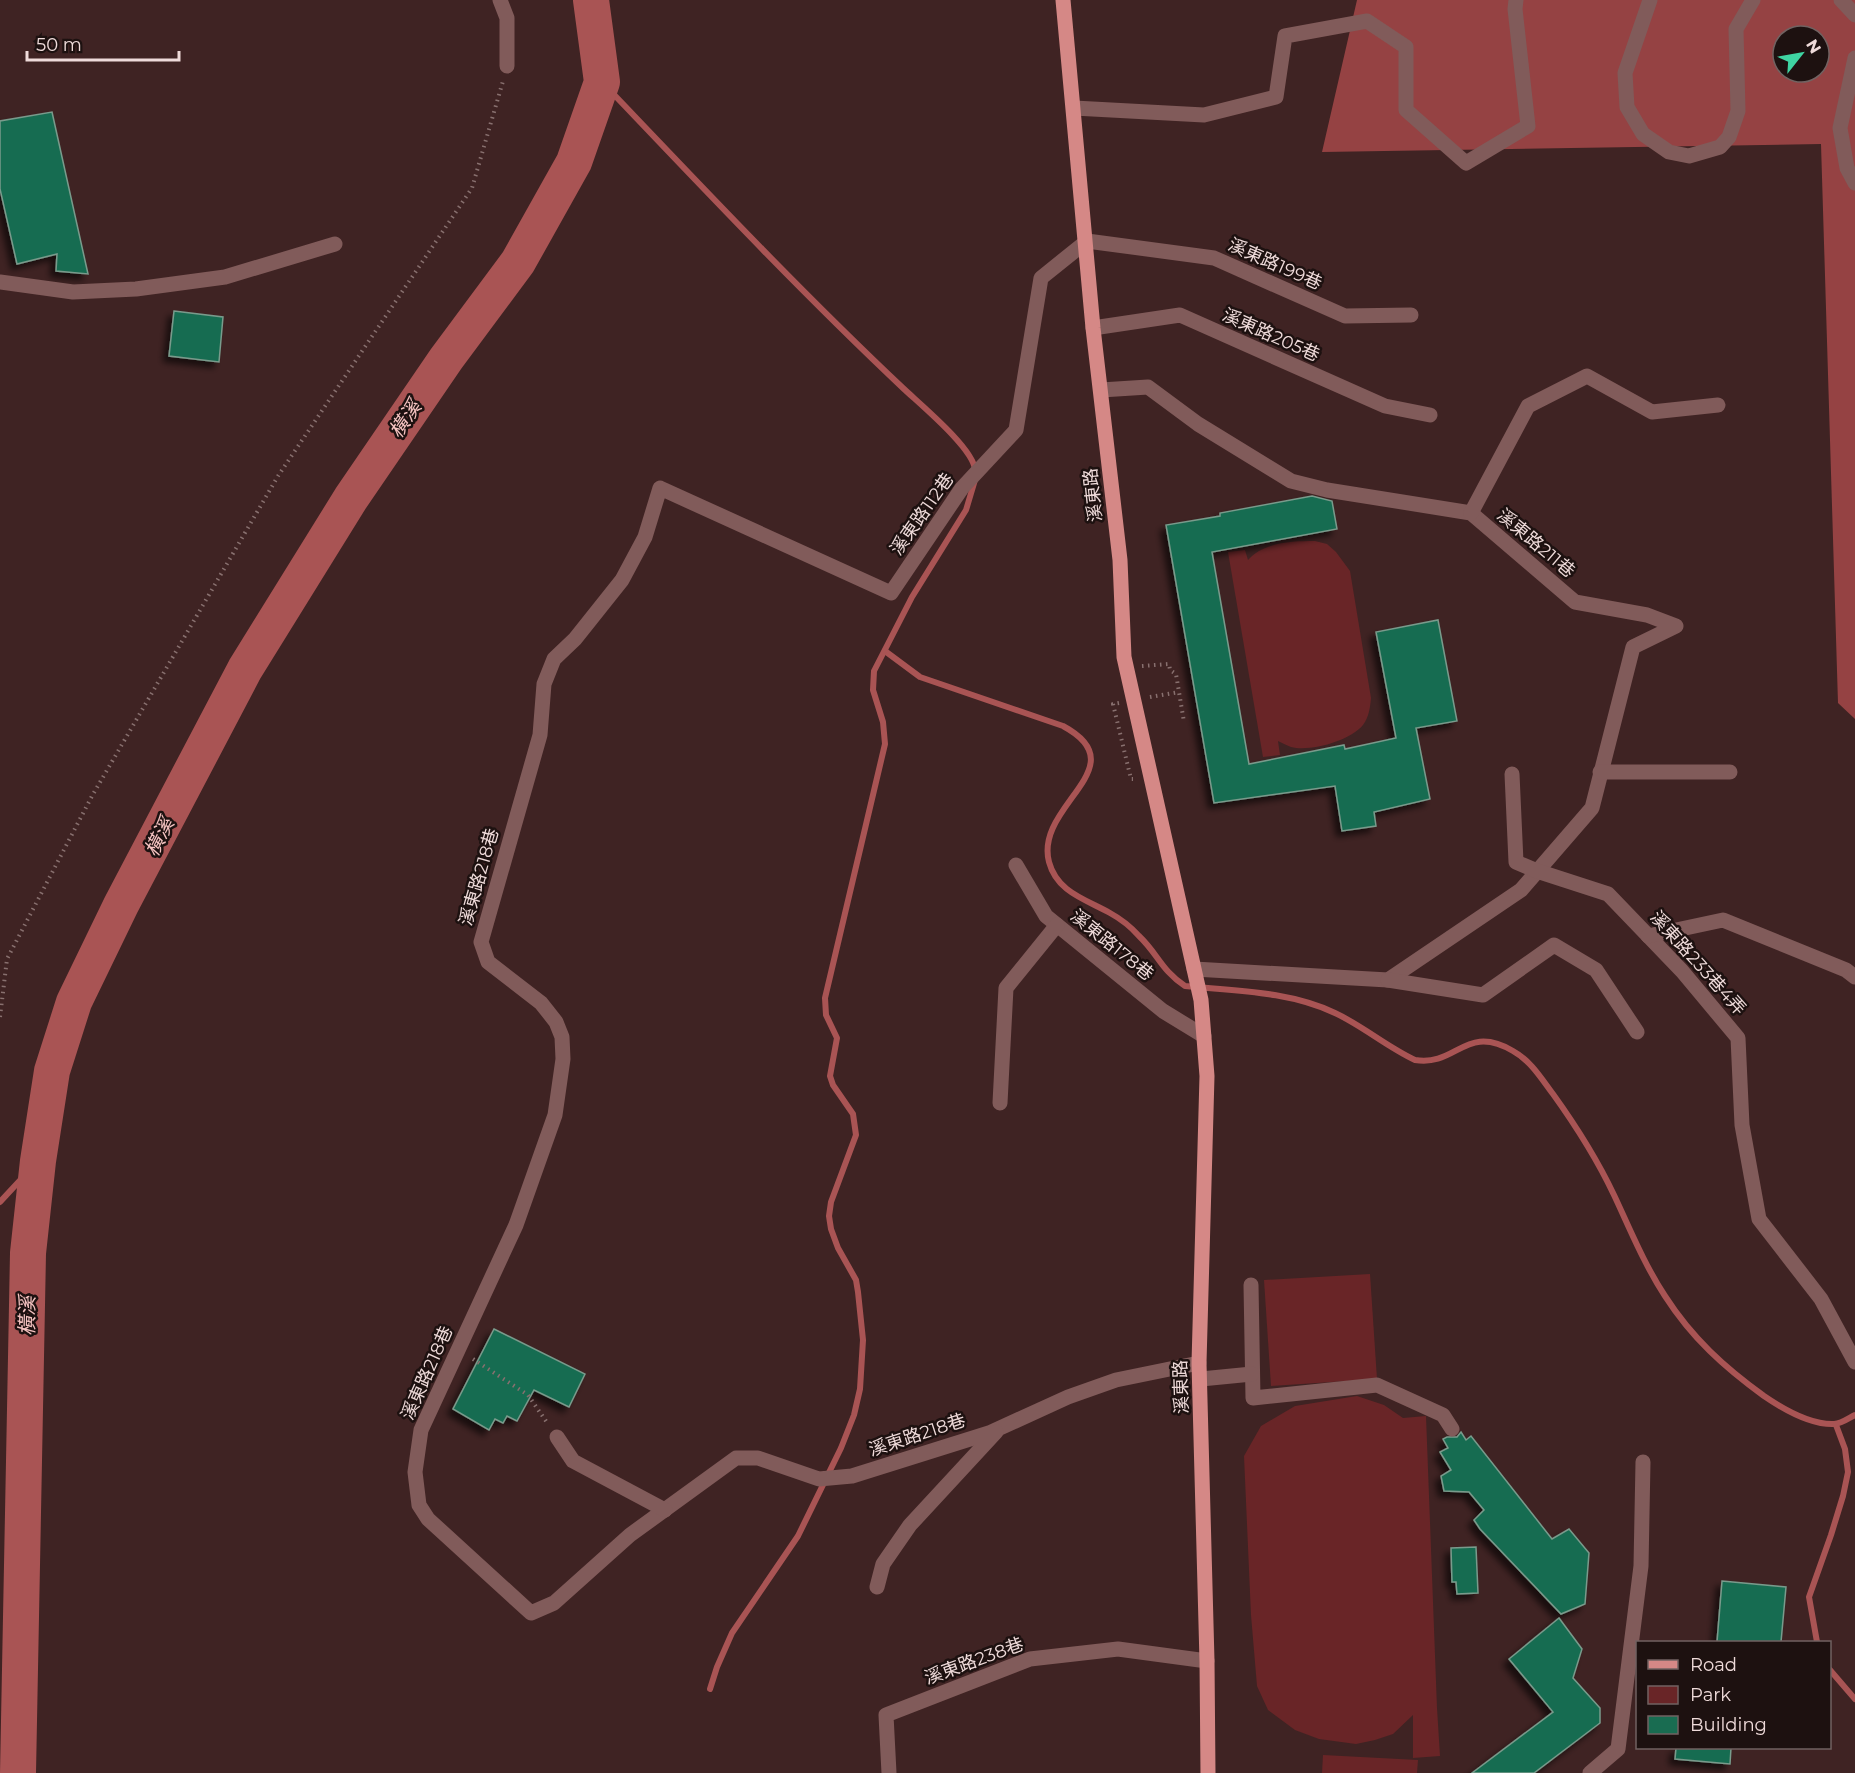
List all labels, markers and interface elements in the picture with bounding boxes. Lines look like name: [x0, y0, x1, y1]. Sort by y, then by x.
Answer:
scale bar: [27, 24, 178, 62]
north arrow: [1771, 24, 1831, 84]
text: 50 m: [36, 34, 82, 56]
text: N: [1802, 36, 1825, 57]
street label: 溪東路199巷: [1225, 234, 1325, 294]
street label: 溪東路205巷: [1219, 304, 1323, 366]
water label: 橫溪: [384, 393, 428, 442]
street label: 溪東路: [1079, 467, 1107, 523]
street label: 溪東路112巷: [886, 469, 958, 559]
street label: 溪東路211巷: [1492, 504, 1580, 582]
water label: 橫溪: [139, 811, 180, 860]
street label: 溪東路218巷: [455, 826, 503, 928]
street label: 溪東路178巷: [1066, 905, 1158, 985]
street label: 溪東路233巷4弄: [1646, 906, 1750, 1020]
water label: 橫溪: [15, 1293, 39, 1336]
street label: 溪東路218巷: [397, 1323, 457, 1423]
street label: 溪東路: [1169, 1360, 1193, 1414]
street label: 溪東路218巷: [866, 1409, 968, 1461]
street label: 溪東路238巷: [921, 1633, 1027, 1689]
legend: [1636, 1641, 1831, 1749]
text: Road: [1690, 1654, 1737, 1676]
text: Park: [1690, 1684, 1731, 1706]
text: Building: [1690, 1714, 1767, 1736]

